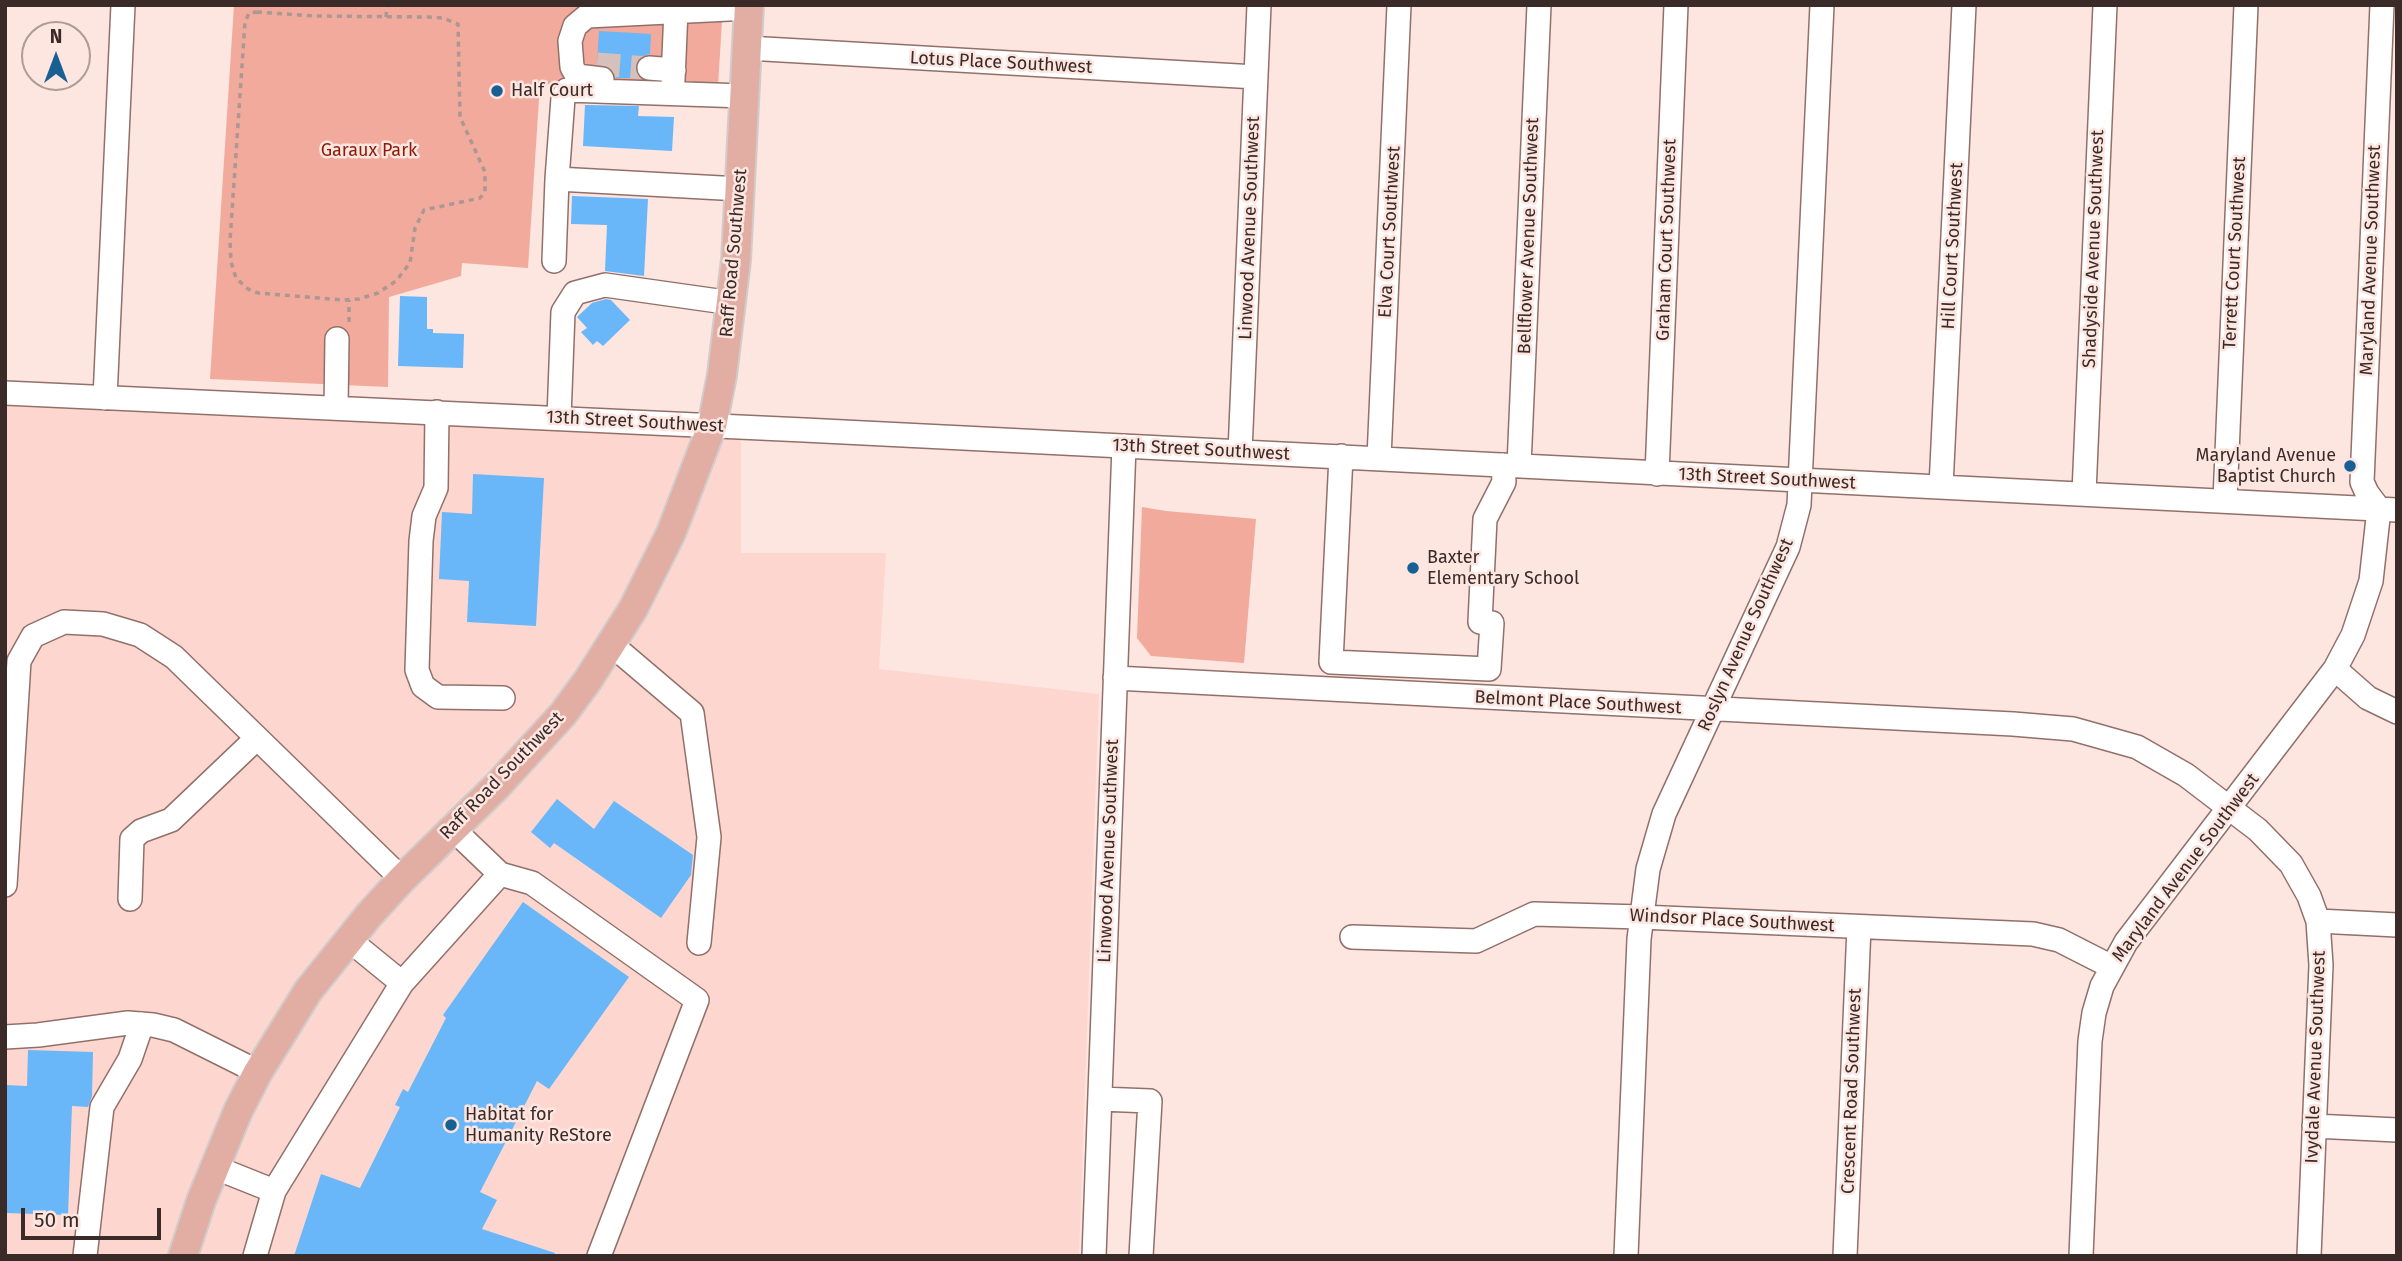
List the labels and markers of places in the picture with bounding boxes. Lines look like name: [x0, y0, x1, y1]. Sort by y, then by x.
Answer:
place label: Half Court: [511, 80, 593, 102]
marker: Half Court: [489, 83, 505, 99]
place label: Maryland Avenue Baptist Church: [2196, 445, 2336, 488]
marker: Maryland Avenue Baptist Church: [2342, 458, 2358, 474]
place label: Baxter Elementary School: [1427, 547, 1579, 590]
marker: Baxter Elementary School: [1405, 560, 1421, 576]
place label: Habitat for Humanity ReStore: [465, 1104, 612, 1146]
marker: Habitat for Humanity ReStore: [443, 1117, 459, 1133]

